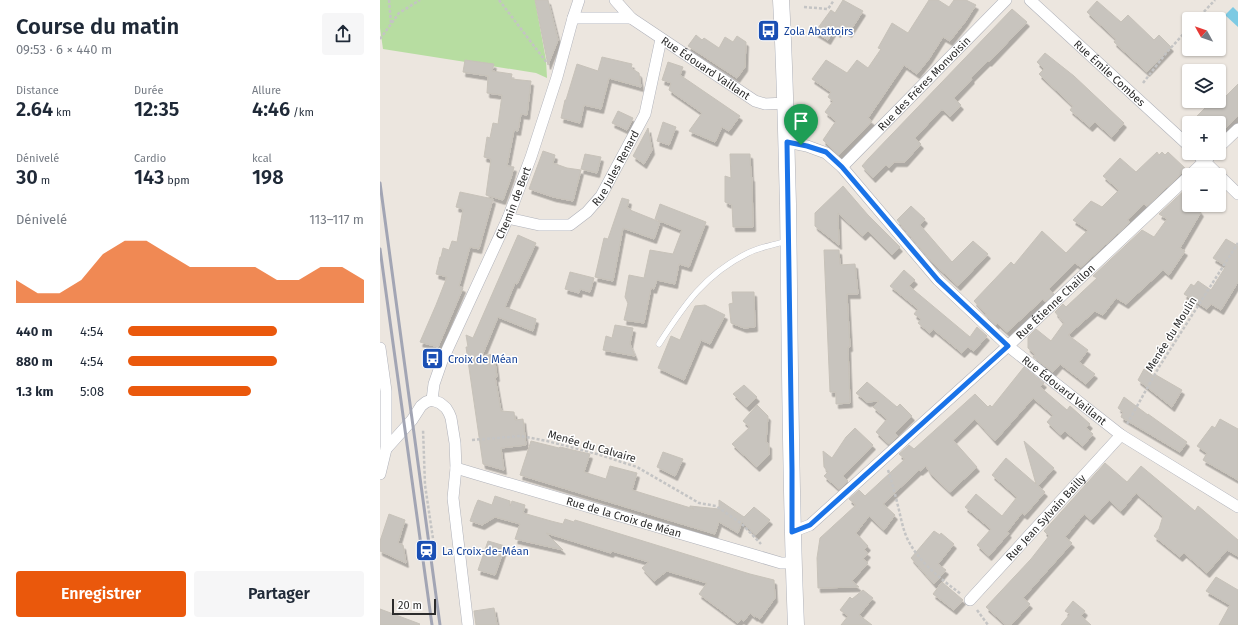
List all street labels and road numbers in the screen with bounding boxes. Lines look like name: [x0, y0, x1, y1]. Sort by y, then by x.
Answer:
street label: Rue Édouard Vaillant: [659, 34, 752, 103]
street label: Rue des Frères Monvoisin: [875, 34, 973, 134]
street label: Rue Émile Combes: [1071, 38, 1147, 109]
street label: Rue Jules Renard: [589, 128, 642, 209]
street label: Chemin de Bert: [493, 165, 534, 241]
street label: Rue Étienne Chaillon: [1013, 262, 1098, 342]
street label: Menée du Moulin: [1143, 294, 1200, 374]
street label: Rue Édouard Vaillant: [1019, 353, 1109, 428]
street label: Menée du Calvaire: [546, 428, 637, 465]
street label: Rue Jean Sylvain Bailly: [1003, 471, 1089, 564]
street label: Rue de la Croix de Méan: [565, 495, 683, 541]

